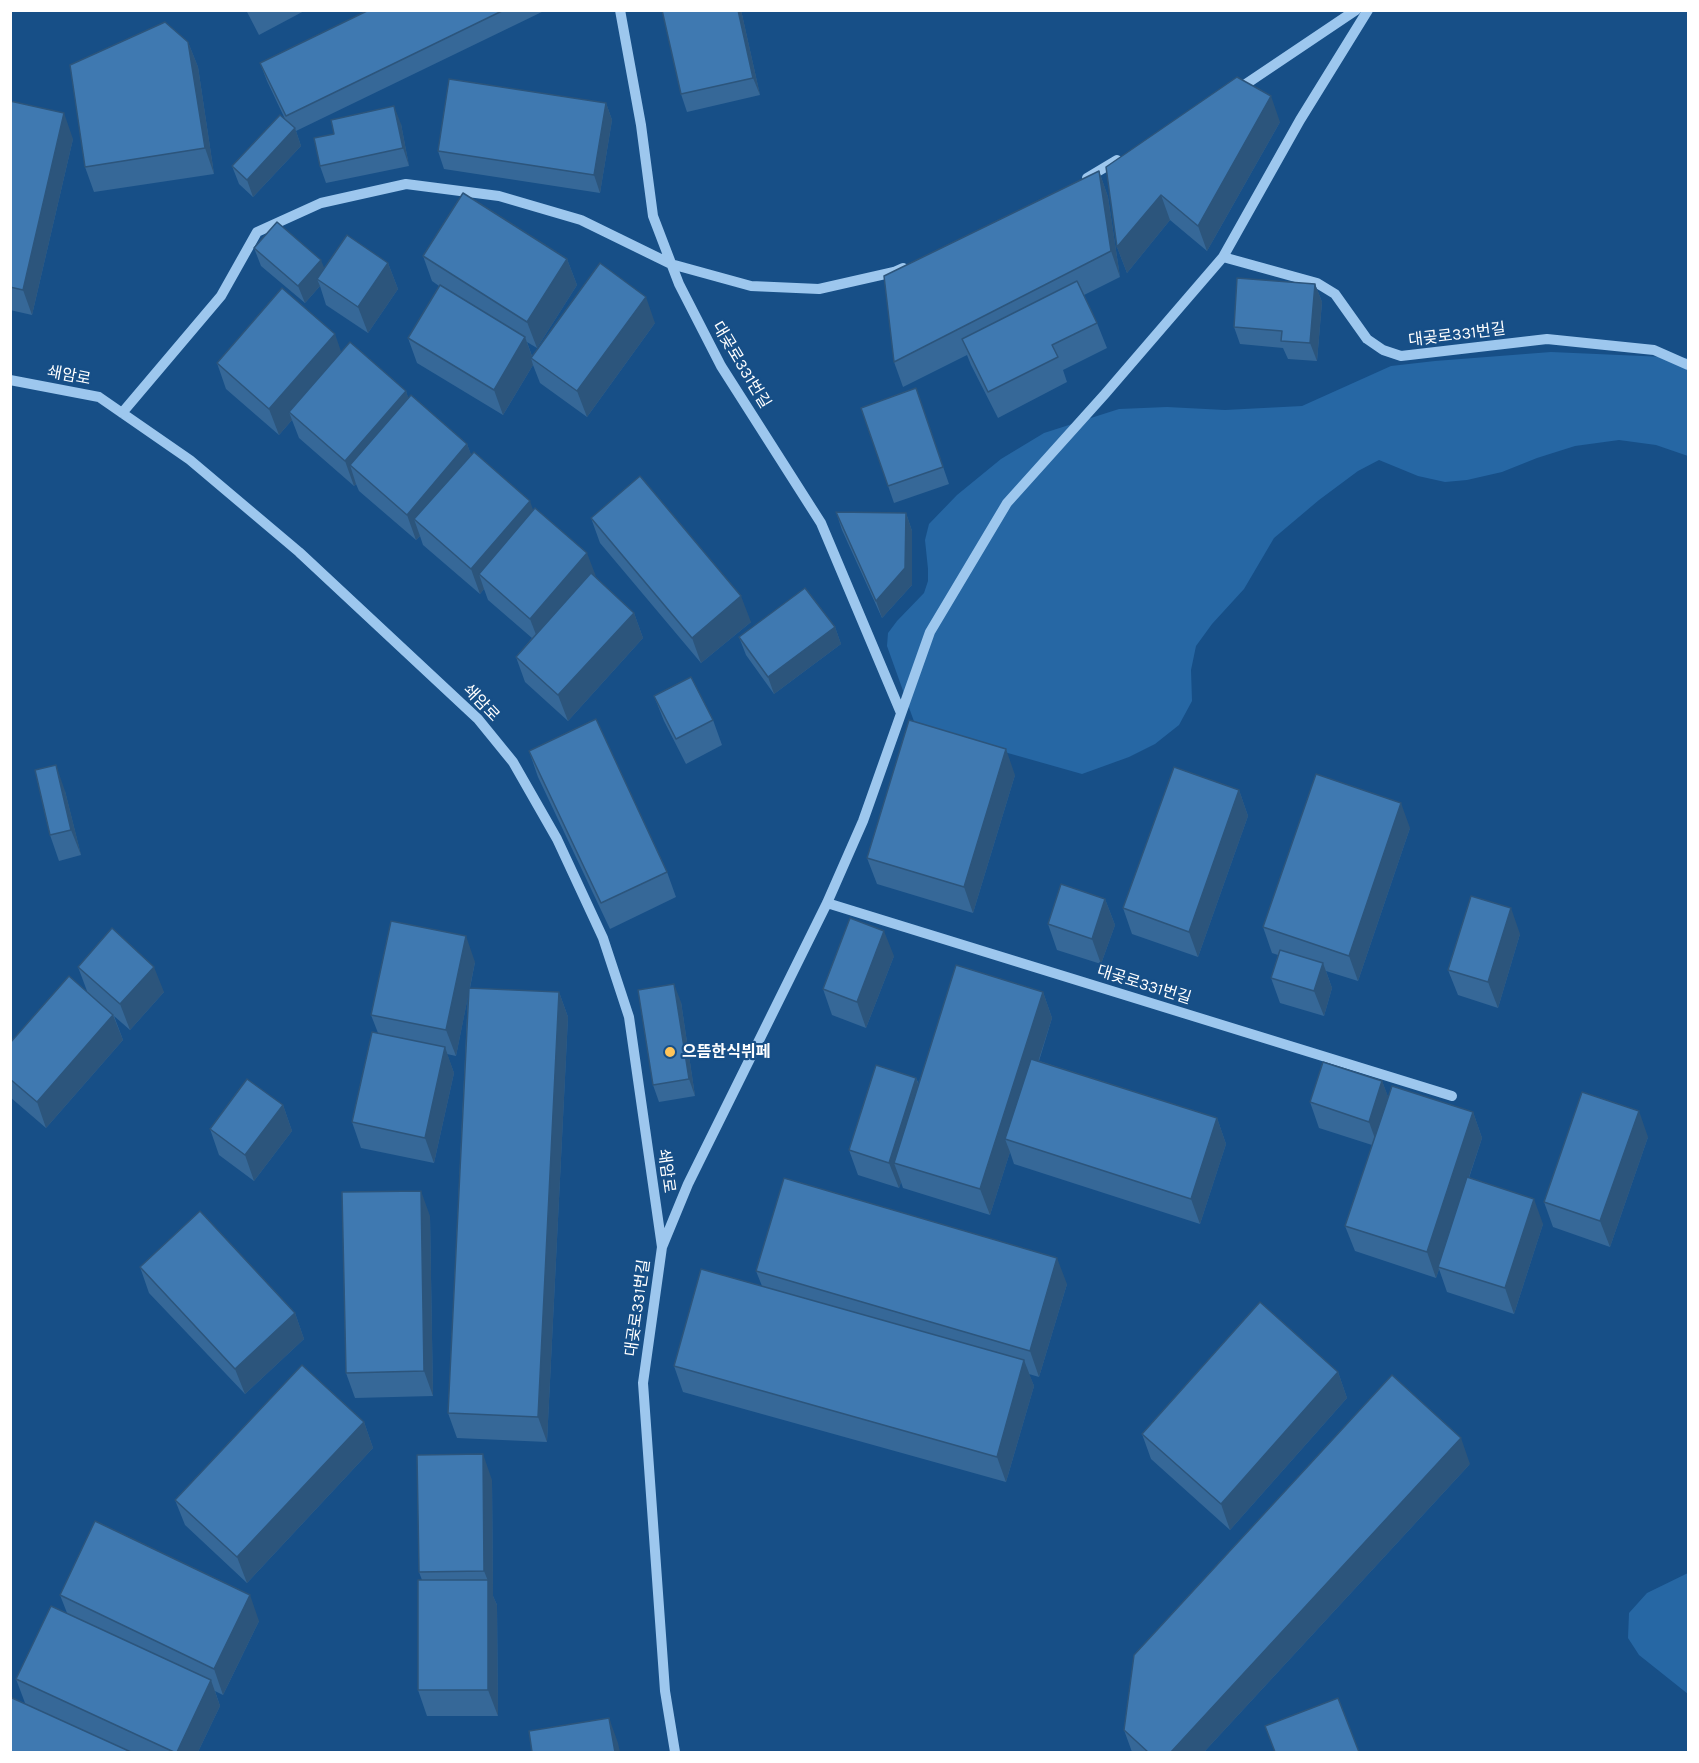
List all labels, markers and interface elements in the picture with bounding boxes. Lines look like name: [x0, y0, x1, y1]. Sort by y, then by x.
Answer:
street label: 대곶로331번길: [708, 318, 774, 412]
street label: 대곶로331번길: [1407, 320, 1507, 350]
street label: 쇄암로: [45, 362, 93, 390]
street label: 쇄암로: [459, 680, 503, 726]
street label: 대곶로331번길: [1094, 962, 1194, 1008]
place label: 으뜸한식뷔페: [682, 1042, 770, 1062]
marker: 으뜸한식뷔페: [663, 1045, 677, 1059]
street label: 쇄암로: [653, 1148, 679, 1194]
street label: 대곶로331번길: [622, 1258, 654, 1358]

